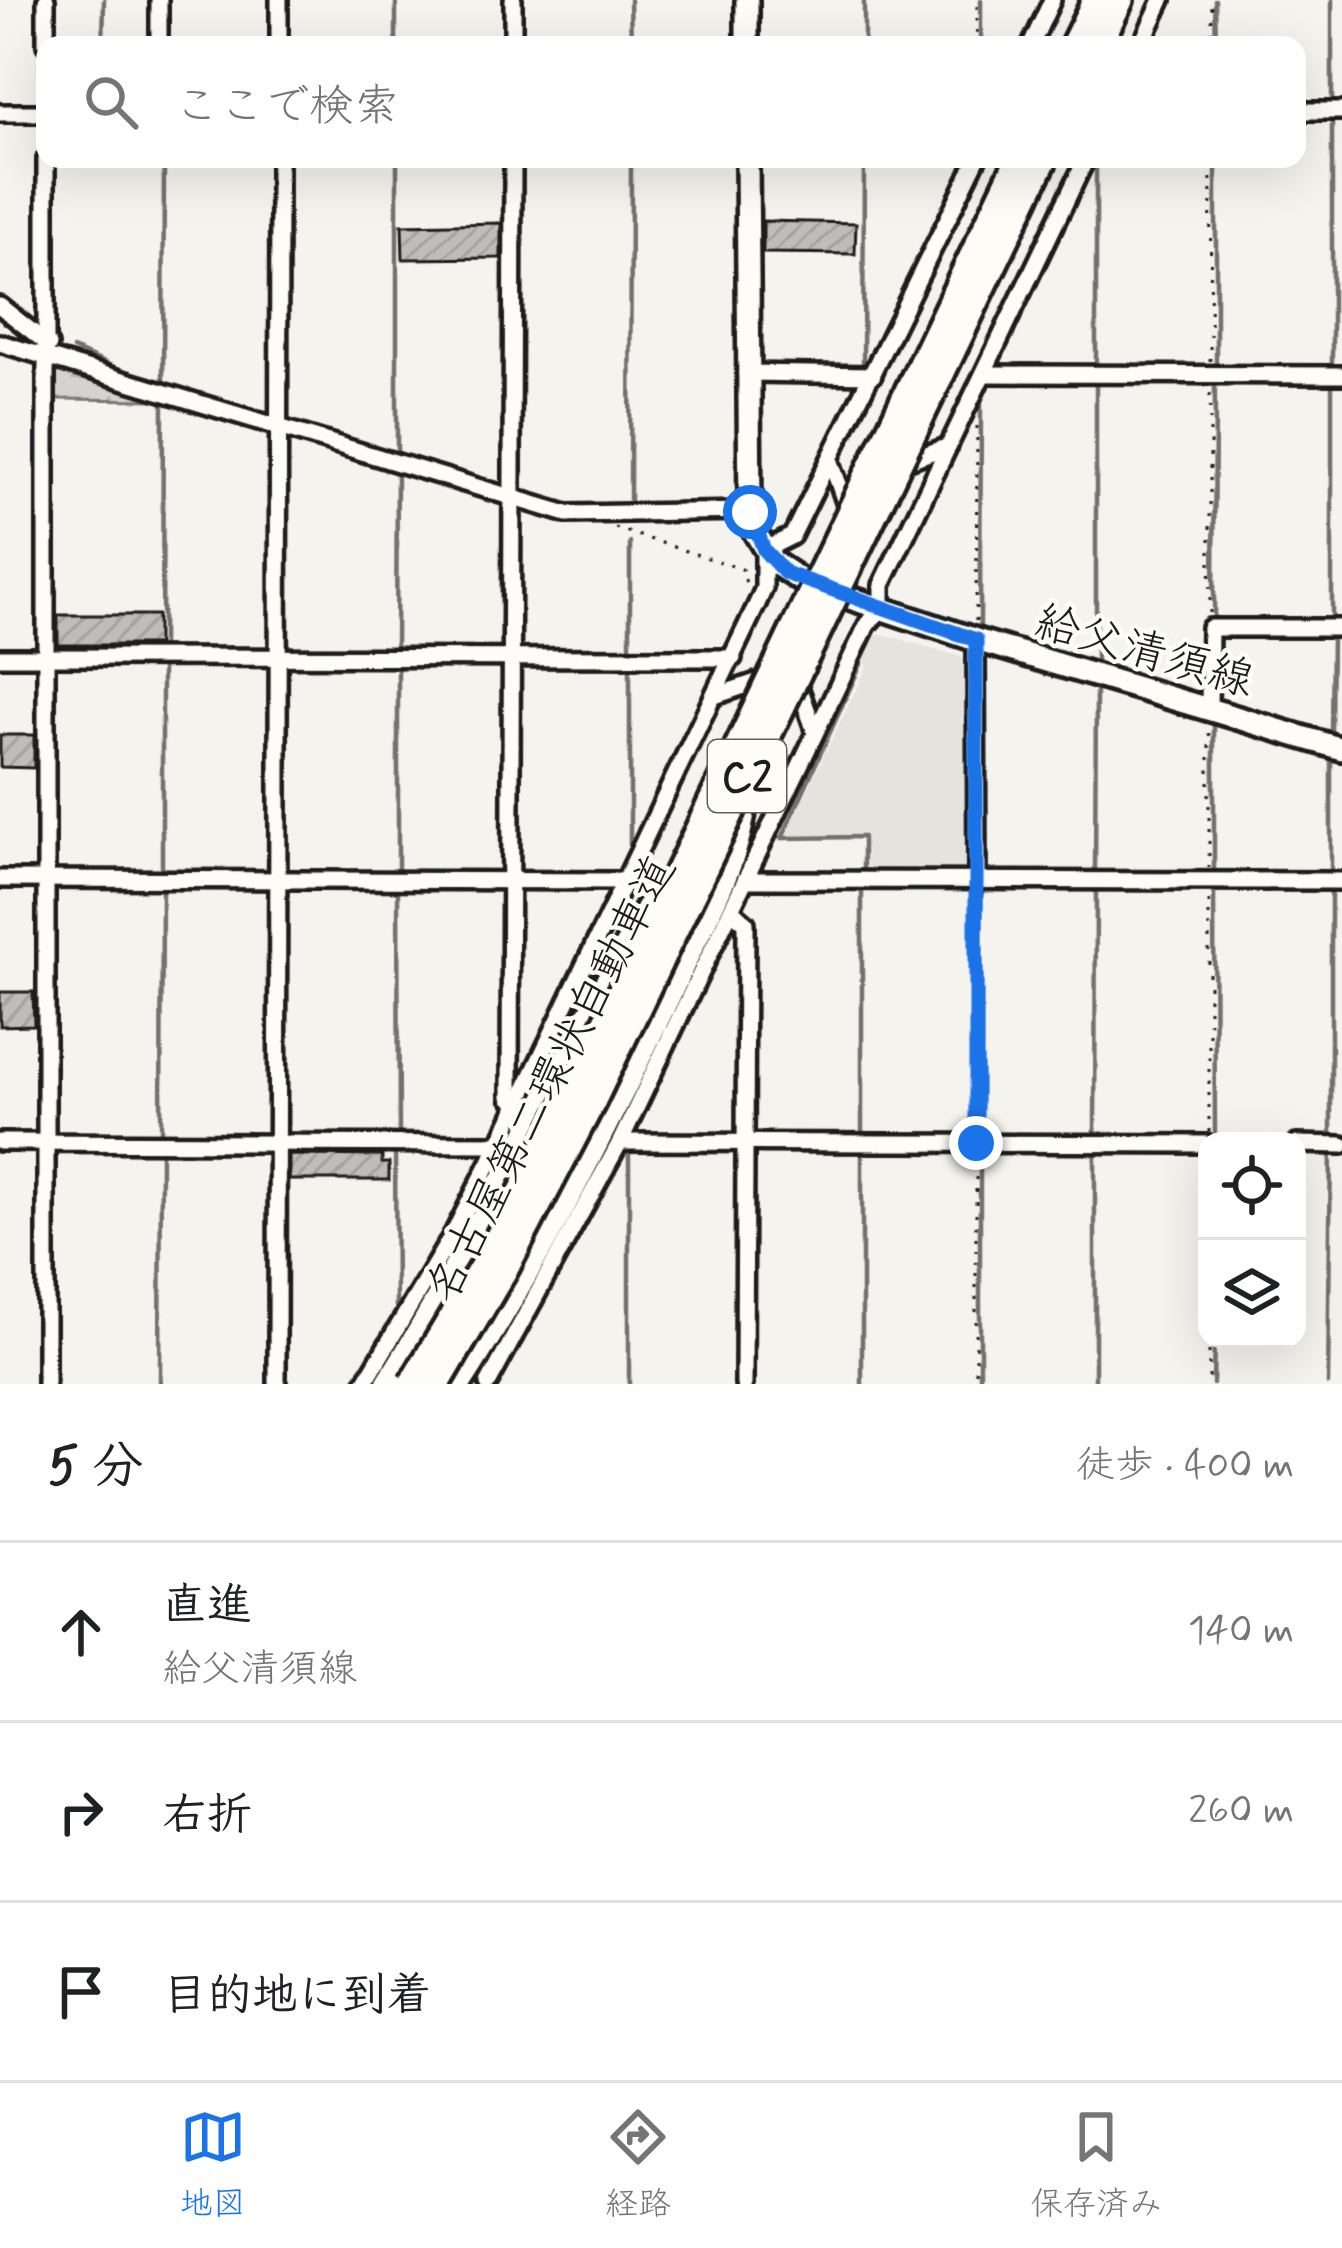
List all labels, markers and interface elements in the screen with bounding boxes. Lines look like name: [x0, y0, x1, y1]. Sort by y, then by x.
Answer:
search box: [36, 36, 1306, 168]
icon: search: [78, 69, 144, 135]
text: ここで検索: [174, 78, 399, 137]
route start: [723, 485, 777, 539]
street label: 給父清須線: [1028, 593, 1260, 712]
road number: C2: [708, 740, 786, 812]
street label: 名古屋第二環状自動車道: [413, 846, 691, 1314]
route end: [949, 1116, 1003, 1170]
map controls: [1198, 1132, 1306, 1348]
button: locate: [1198, 1132, 1306, 1240]
button: layers: [1198, 1240, 1306, 1348]
text: 5 分: [48, 1435, 143, 1501]
text: 徒歩 · 400 m: [1076, 1441, 1294, 1492]
text: 直進: [162, 1577, 252, 1636]
icon: ahead: [48, 1599, 114, 1665]
text: 140 m: [1188, 1606, 1294, 1657]
text: 給父清須線: [162, 1645, 357, 1696]
icon: right: [48, 1779, 114, 1845]
text: 260 m: [1188, 1786, 1294, 1837]
text: 右折: [162, 1787, 252, 1846]
icon: arrive: [48, 1959, 114, 2025]
text: 目的地に到着: [162, 1967, 432, 2026]
tab: 地図: [180, 2104, 246, 2227]
tab: 経路: [605, 2104, 671, 2227]
tab: 保存済み: [1030, 2104, 1162, 2227]

